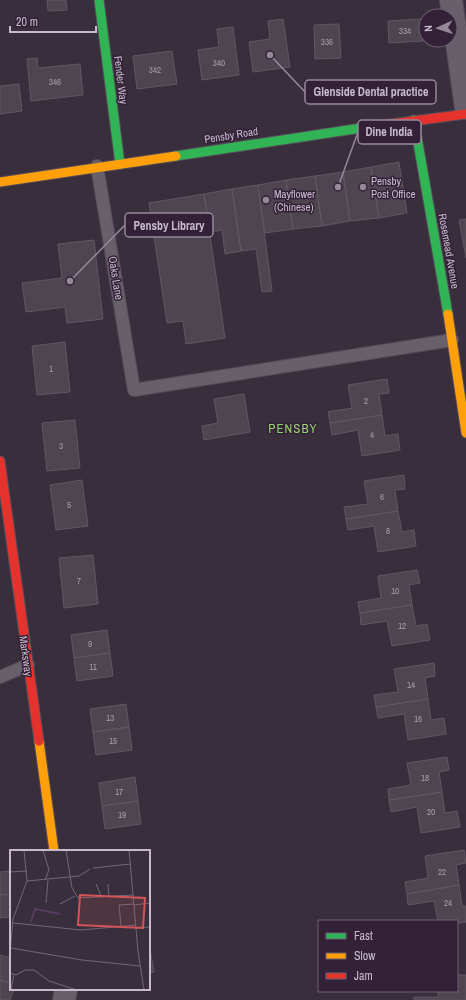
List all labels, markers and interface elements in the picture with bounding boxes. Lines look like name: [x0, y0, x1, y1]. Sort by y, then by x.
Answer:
scale bar: [10, 8, 96, 34]
north arrow: [418, 8, 458, 48]
text: 20 m: [16, 14, 38, 30]
house number: 334: [399, 25, 411, 37]
text: N: [421, 25, 435, 32]
house number: 336: [321, 36, 333, 48]
street label: Fender Way: [111, 55, 131, 105]
house number: 340: [213, 57, 225, 69]
house number: 342: [149, 64, 161, 76]
house number: 346: [49, 76, 61, 88]
callout: Glenside Dental practice: [305, 80, 436, 104]
text: Glenside Dental practice: [314, 84, 429, 100]
callout: Dine India: [358, 120, 421, 144]
street label: Pensby Road: [203, 124, 259, 146]
text: Dine India: [365, 124, 413, 140]
place label: Pensby Post Office: [371, 174, 415, 201]
marker: Pensby Post Office: [358, 182, 368, 192]
place label: Mayflower (Chinese): [274, 187, 315, 214]
marker: Mayflower (Chinese): [261, 195, 271, 205]
street label: Rosemead Avenue: [436, 212, 462, 290]
callout: Pensby Library: [125, 213, 213, 237]
text: Pensby Library: [133, 218, 205, 234]
street label: Oaks Lane: [106, 255, 126, 301]
house number: 1: [49, 363, 53, 375]
house number: 2: [364, 395, 368, 407]
district label: PENSBY: [268, 420, 318, 437]
house number: 4: [370, 429, 374, 441]
house number: 3: [59, 440, 63, 452]
house number: 6: [380, 491, 384, 503]
house number: 5: [67, 499, 71, 511]
house number: 8: [386, 525, 390, 537]
house number: 7: [77, 575, 81, 587]
house number: 10: [391, 585, 399, 597]
house number: 12: [398, 620, 406, 632]
street label: Marksway: [16, 635, 36, 678]
house number: 9: [88, 638, 92, 650]
house number: 11: [89, 661, 97, 673]
house number: 14: [407, 679, 415, 691]
house number: 13: [106, 712, 114, 724]
house number: 16: [414, 713, 422, 725]
house number: 15: [109, 735, 117, 747]
house number: 18: [421, 772, 429, 784]
house number: 17: [115, 786, 123, 798]
house number: 20: [427, 806, 435, 818]
house number: 19: [118, 809, 126, 821]
inset map: [10, 850, 150, 990]
house number: 22: [438, 866, 446, 878]
house number: 24: [444, 897, 452, 909]
legend: [318, 920, 458, 992]
text: Fast: [354, 928, 373, 944]
text: Slow: [354, 948, 376, 964]
text: Jam: [354, 968, 373, 984]

